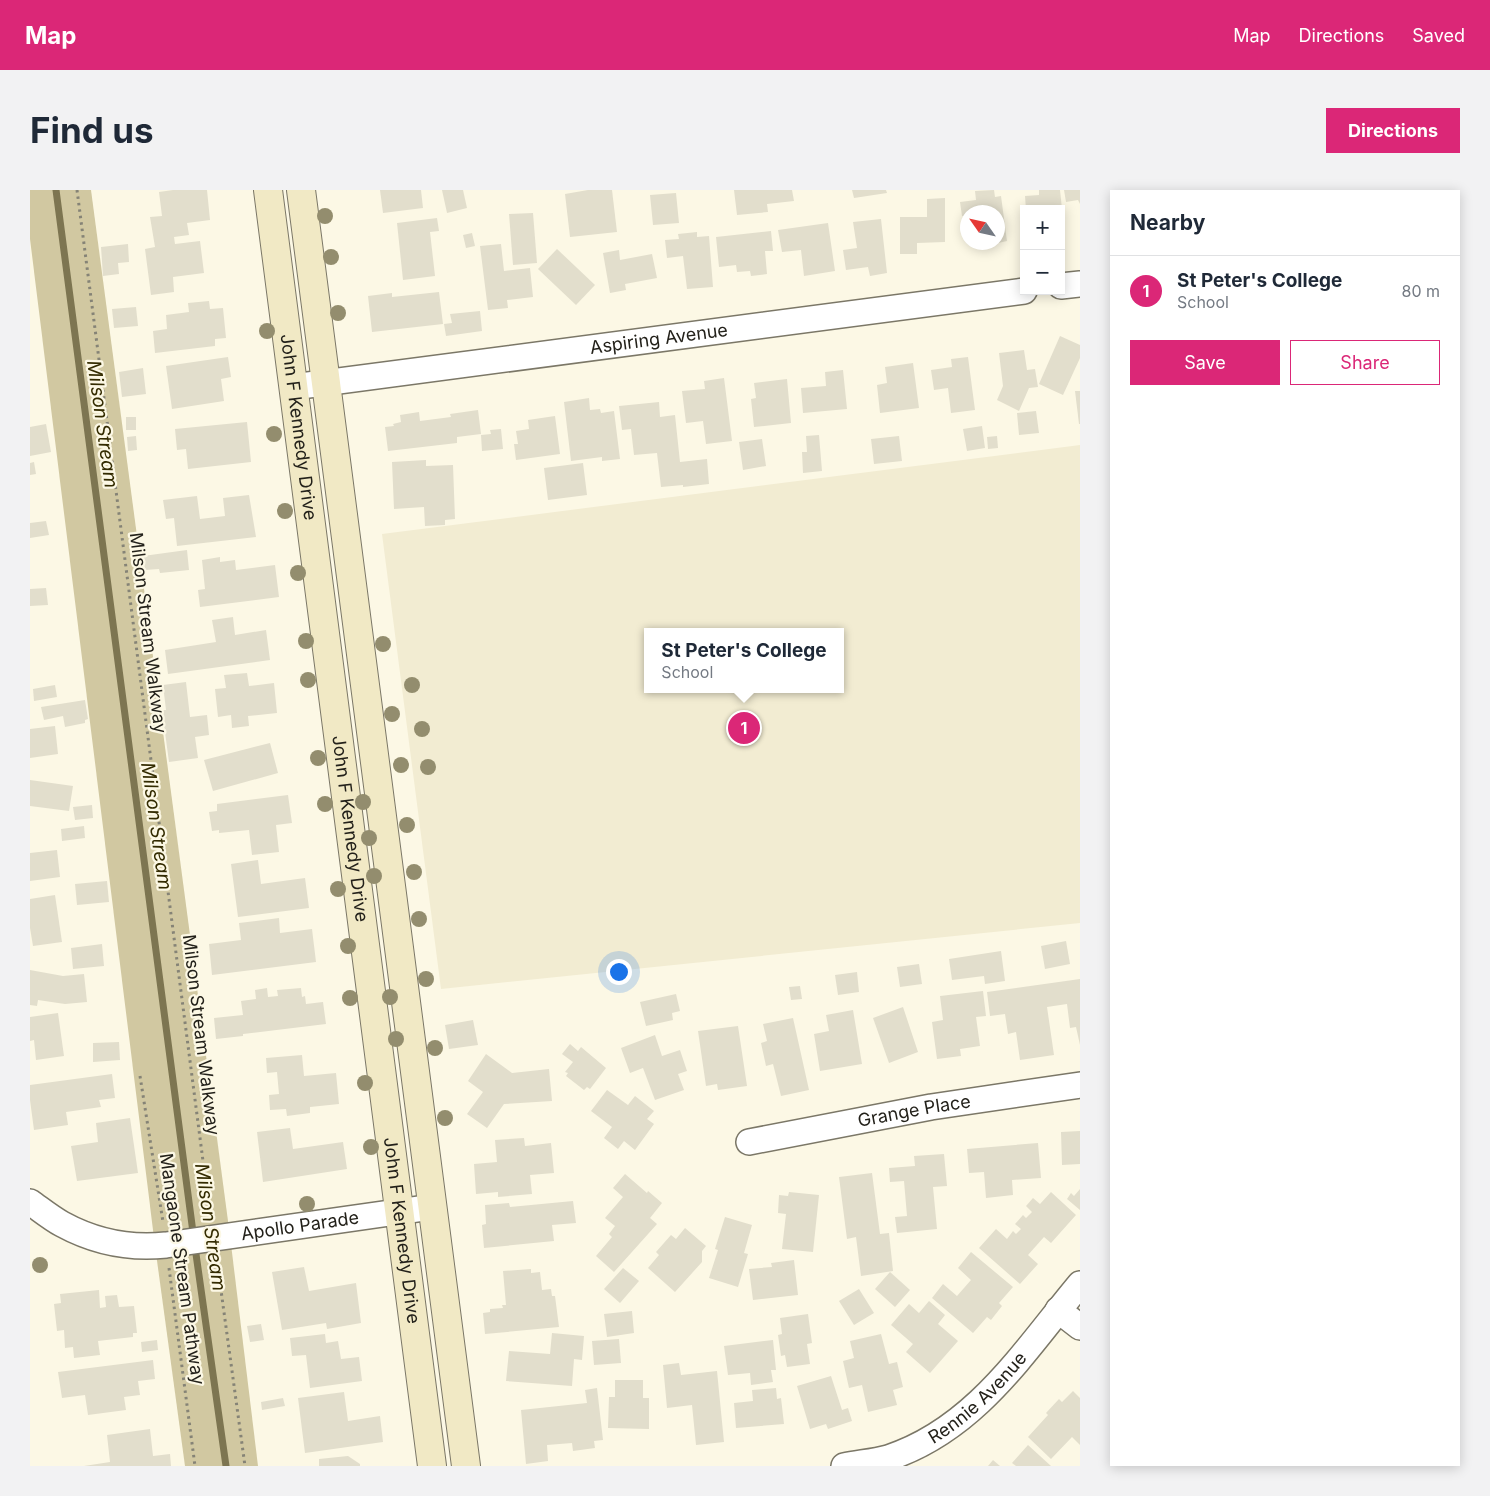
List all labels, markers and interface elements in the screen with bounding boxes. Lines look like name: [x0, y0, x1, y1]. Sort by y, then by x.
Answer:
text: Map: [25, 21, 76, 50]
text: Map: [1233, 25, 1271, 46]
text: Directions: [1299, 25, 1384, 46]
text: Saved: [1412, 25, 1465, 46]
button: Directions: [1326, 108, 1460, 153]
text: Find us: [30, 109, 154, 151]
north arrow: [960, 205, 1005, 250]
map controls: [1020, 205, 1065, 295]
button: +: [1020, 205, 1065, 250]
text: Nearby: [1130, 210, 1205, 235]
button: −: [1020, 250, 1065, 295]
text: St Peter's College: [1177, 269, 1342, 292]
text: 1: [1143, 281, 1149, 301]
text: 80 m: [1401, 281, 1440, 301]
text: School: [1177, 292, 1229, 312]
street label: Aspiring Avenue: [589, 319, 729, 358]
street label: John F Kennedy Drive: [277, 333, 321, 521]
button: Save: [1130, 340, 1280, 385]
button: Share: [1290, 340, 1440, 385]
water label: Milson Stream: [82, 359, 123, 489]
street label: Milson Stream Walkway: [126, 531, 171, 735]
popup: [644, 628, 844, 693]
text: St Peter's College: [661, 639, 827, 662]
text: School: [661, 662, 713, 682]
pin: 1: [728, 709, 760, 747]
street label: John F Kennedy Drive: [328, 734, 373, 923]
water label: Milson Stream: [136, 761, 177, 891]
street label: Milson Stream Walkway: [179, 933, 224, 1137]
your location: [606, 959, 632, 985]
street label: Grange Place: [856, 1090, 972, 1131]
street label: John F Kennedy Drive: [380, 1136, 425, 1325]
street label: Mangaone Stream Pathway: [156, 1152, 209, 1386]
water label: Milson Stream: [190, 1162, 231, 1292]
street label: Apollo Parade: [240, 1207, 360, 1244]
street label: Rennie Avenue: [924, 1348, 1031, 1448]

